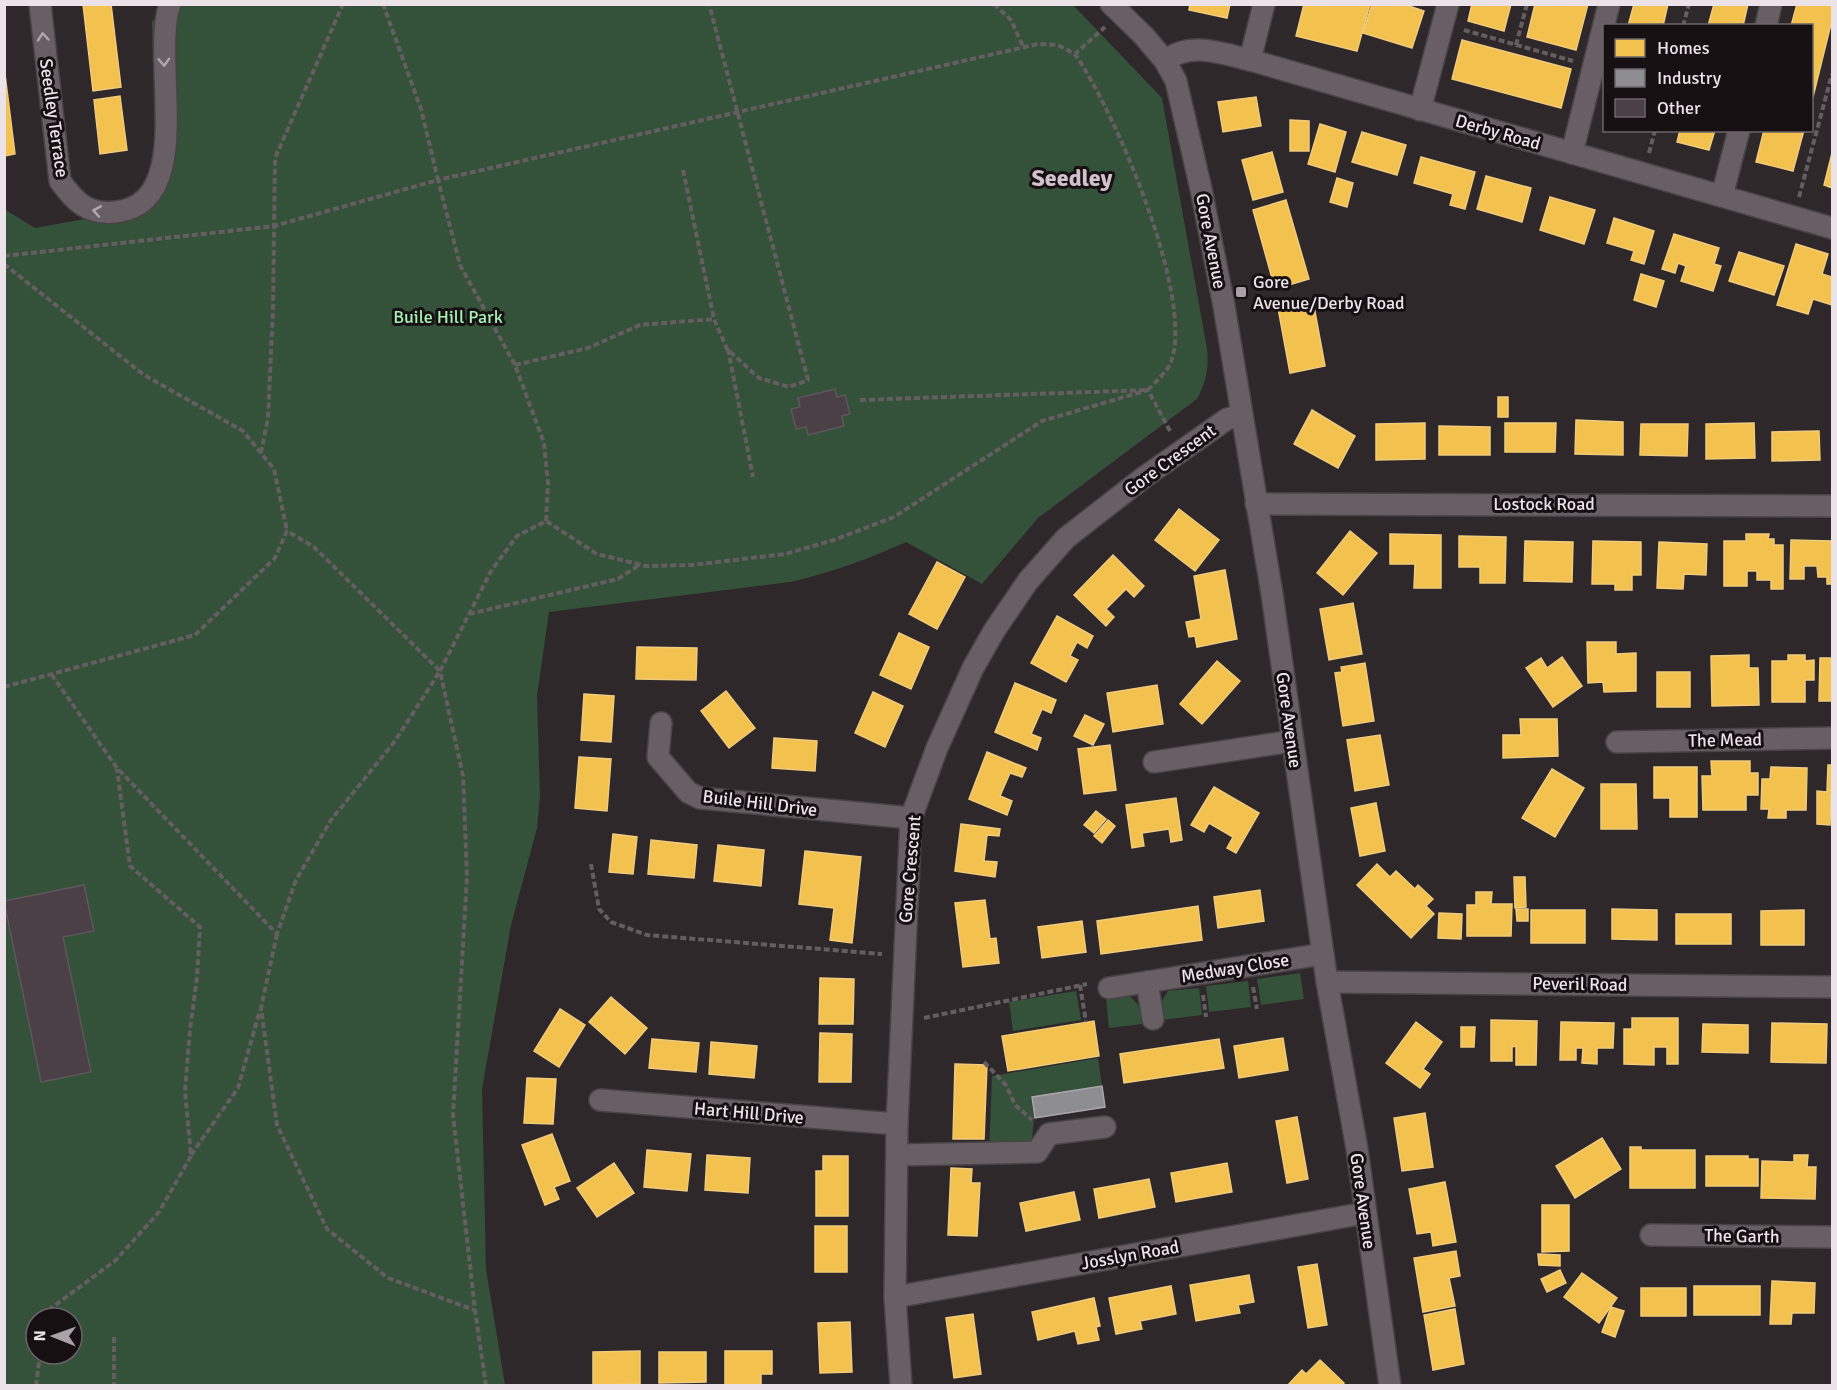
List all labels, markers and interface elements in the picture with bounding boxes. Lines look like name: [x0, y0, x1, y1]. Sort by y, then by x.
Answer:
legend: [1603, 24, 1813, 132]
one-way arrow: [37, 33, 50, 42]
text: Homes: [1657, 37, 1710, 59]
street label: Seedley Terrace: [35, 57, 73, 179]
one-way arrow: [158, 58, 171, 67]
text: Industry: [1657, 67, 1722, 89]
text: Other: [1657, 97, 1701, 119]
street label: Derby Road: [1453, 109, 1543, 155]
district label: Seedley: [1031, 163, 1113, 193]
street label: Gore Avenue: [1191, 192, 1231, 290]
one-way arrow: [93, 205, 103, 218]
place label: Gore Avenue/Derby Road: [1253, 271, 1405, 314]
marker: Gore Avenue/Derby Road: [1234, 285, 1248, 299]
park label: Buile Hill Park: [393, 306, 503, 328]
street label: Gore Crescent: [1120, 419, 1220, 501]
street label: Lostock Road: [1493, 493, 1595, 515]
street label: Gore Avenue: [1271, 671, 1307, 769]
street label: The Mead: [1688, 728, 1762, 752]
street label: Buile Hill Drive: [701, 785, 819, 821]
street label: Gore Crescent: [894, 814, 926, 924]
street label: Medway Close: [1179, 949, 1291, 987]
street label: Peveril Road: [1532, 972, 1628, 996]
street label: Hart Hill Drive: [693, 1097, 805, 1129]
street label: Gore Avenue: [1345, 1152, 1381, 1250]
street label: The Garth: [1704, 1224, 1780, 1248]
street label: Josslyn Road: [1079, 1236, 1181, 1274]
north arrow: [24, 1306, 84, 1366]
text: N: [30, 1330, 50, 1341]

